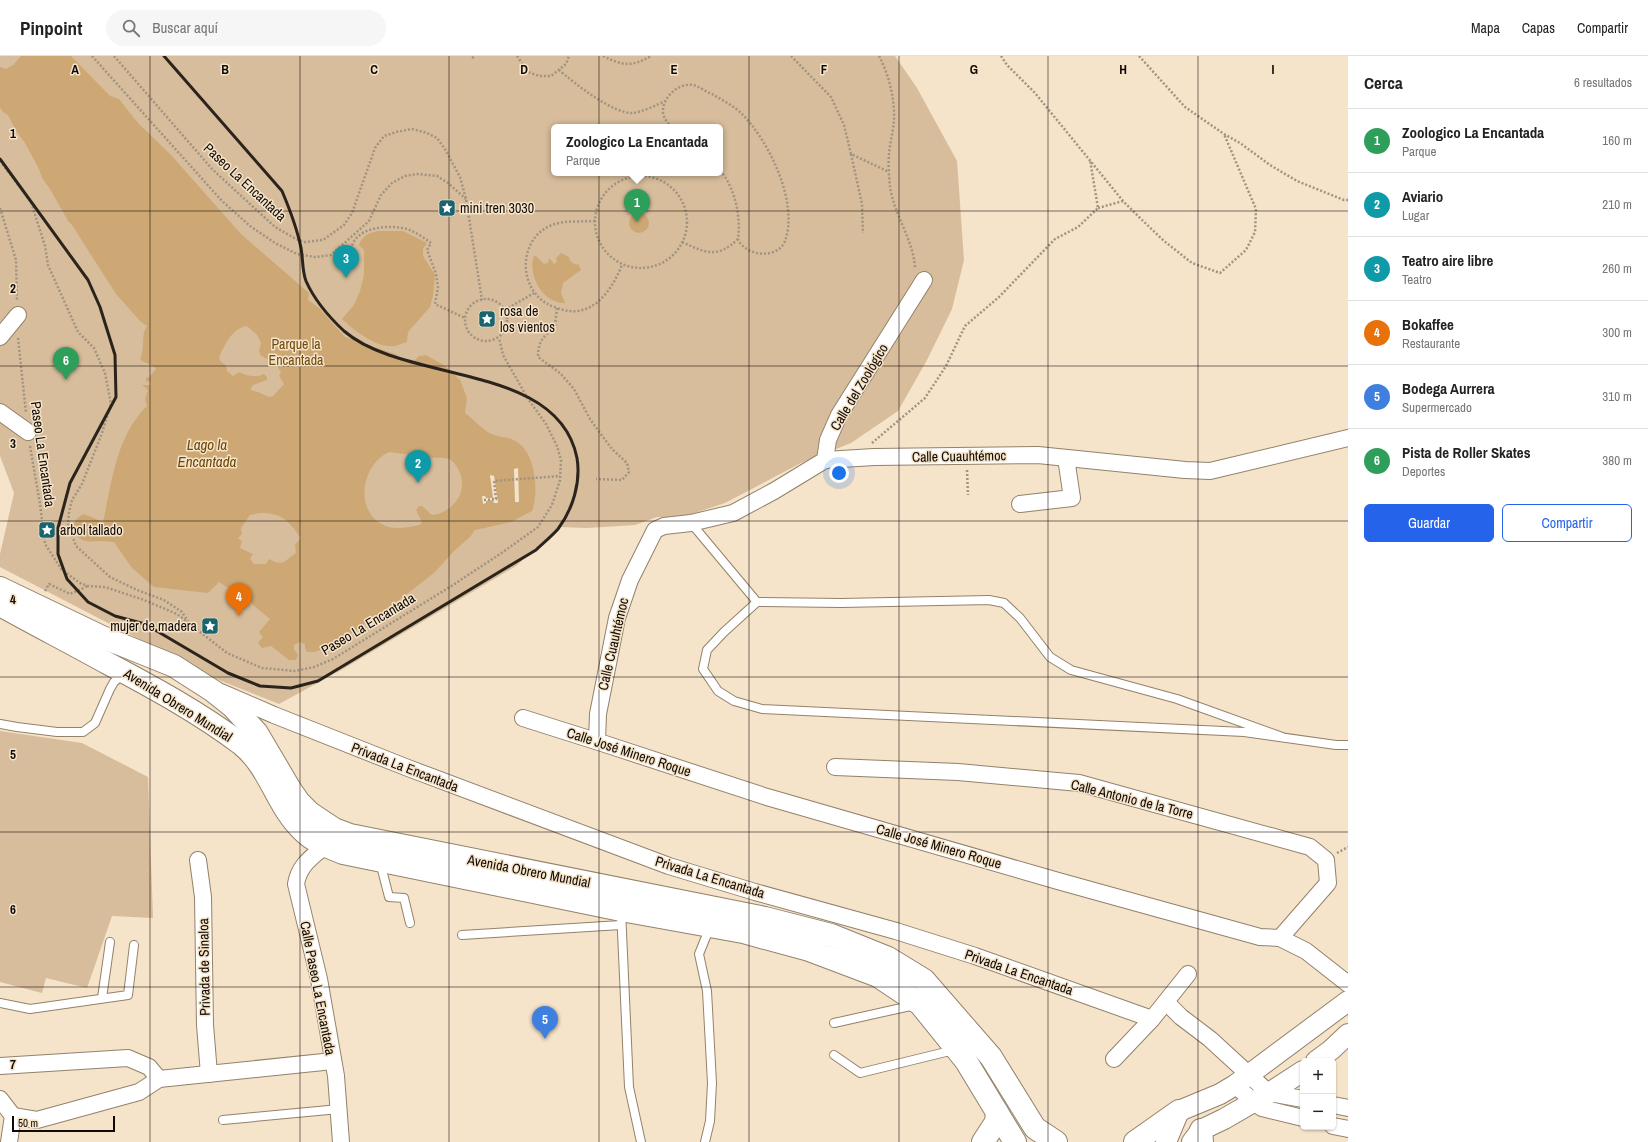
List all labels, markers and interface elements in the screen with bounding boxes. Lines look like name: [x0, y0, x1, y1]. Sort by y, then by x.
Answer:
search box: [106, 10, 386, 46]
text: Pinpoint: [20, 15, 82, 41]
icon: search: [120, 17, 142, 39]
text: Buscar aquí: [152, 17, 218, 38]
text: Mapa: [1471, 19, 1500, 37]
text: Capas: [1522, 19, 1555, 37]
text: Compartir: [1577, 19, 1628, 37]
text: A: [71, 61, 79, 78]
text: B: [221, 61, 229, 78]
text: C: [370, 61, 378, 78]
text: D: [520, 61, 528, 78]
text: E: [670, 61, 678, 78]
text: F: [821, 61, 828, 78]
text: G: [970, 61, 978, 78]
text: H: [1119, 61, 1127, 78]
text: I: [1272, 61, 1275, 78]
text: Cerca: [1364, 71, 1403, 94]
text: 6 resultados: [1574, 74, 1632, 91]
text: Zoologico La Encantada: [1402, 122, 1544, 143]
popup: [551, 124, 723, 176]
text: 1: [10, 125, 16, 142]
text: Zoologico La Encantada: [566, 131, 708, 152]
text: 1: [1374, 132, 1380, 149]
text: 160 m: [1602, 132, 1632, 149]
street label: Paseo La Encantada: [200, 139, 291, 225]
text: Parque: [1402, 143, 1436, 160]
text: Parque: [566, 152, 600, 169]
text: Aviario: [1402, 186, 1443, 207]
pin: 1: [624, 189, 650, 222]
text: 2: [1374, 196, 1380, 213]
text: 210 m: [1602, 196, 1632, 213]
place icon: mini tren 3030: [437, 198, 457, 218]
place label: mini tren 3030: [460, 199, 534, 217]
text: Lugar: [1402, 207, 1429, 224]
pin: 3: [333, 245, 359, 278]
text: Teatro aire libre: [1402, 250, 1493, 271]
text: 3: [1374, 260, 1380, 277]
text: 260 m: [1602, 260, 1632, 277]
text: Teatro: [1402, 271, 1432, 288]
text: 2: [10, 280, 16, 297]
place label: rosa de los vientos: [500, 302, 555, 336]
place icon: rosa de los vientos: [477, 309, 497, 329]
text: Bokaffee: [1402, 314, 1454, 335]
text: 4: [1374, 324, 1380, 341]
text: 300 m: [1602, 324, 1632, 341]
park label: Parque la Encantada: [269, 335, 324, 369]
text: Restaurante: [1402, 335, 1460, 352]
street label: Calle del Zoológico: [826, 340, 892, 434]
pin: 6: [53, 347, 79, 380]
text: Bodega Aurrera: [1402, 378, 1495, 399]
text: 5: [1374, 388, 1380, 405]
text: 310 m: [1602, 388, 1632, 405]
text: Supermercado: [1402, 399, 1472, 416]
street label: Paseo La Encantada: [27, 400, 59, 509]
water label: Lago la Encantada: [178, 434, 237, 472]
text: 3: [10, 435, 16, 452]
text: Pista de Roller Skates: [1402, 442, 1531, 463]
street label: Calle Cuauhtémoc: [912, 446, 1007, 466]
pin: 2: [405, 450, 431, 483]
text: 6: [1374, 452, 1380, 469]
text: 380 m: [1602, 452, 1632, 469]
your location: [829, 463, 849, 483]
text: Deportes: [1402, 463, 1445, 480]
button: Guardar: [1364, 504, 1494, 542]
button: Compartir: [1502, 504, 1632, 542]
place icon: arbol tallado: [37, 520, 57, 540]
place label: arbol tallado: [60, 521, 123, 539]
pin: 4: [226, 583, 252, 616]
street label: Paseo La Encantada: [318, 589, 419, 659]
text: 4: [10, 591, 16, 608]
street label: Calle Cuauhtémoc: [594, 596, 632, 692]
place icon: mujer de madera: [200, 616, 220, 636]
place label: mujer de madera: [110, 617, 198, 635]
street label: Avenida Obrero Mundial: [119, 664, 236, 746]
street label: Calle José Minero Roque: [565, 723, 693, 781]
street label: Privada La Encantada: [349, 738, 462, 796]
text: 5: [10, 746, 16, 763]
street label: Calle Antonio de la Torre: [1069, 775, 1195, 823]
street label: Calle José Minero Roque: [874, 819, 1004, 873]
street label: Avenida Obrero Mundial: [465, 850, 592, 892]
street label: Privada La Encantada: [653, 852, 768, 902]
text: 6: [10, 901, 16, 918]
street label: Privada de Sinaloa: [194, 917, 214, 1016]
street label: Calle Paseo La Encantada: [296, 920, 340, 1057]
street label: Privada La Encantada: [962, 945, 1076, 999]
pin: 5: [532, 1006, 558, 1039]
text: 7: [10, 1056, 16, 1073]
map controls: [1300, 1058, 1336, 1130]
button: +: [1300, 1058, 1336, 1094]
button: −: [1300, 1094, 1336, 1130]
scale bar: [12, 1114, 115, 1133]
text: 50 m: [18, 1116, 38, 1130]

